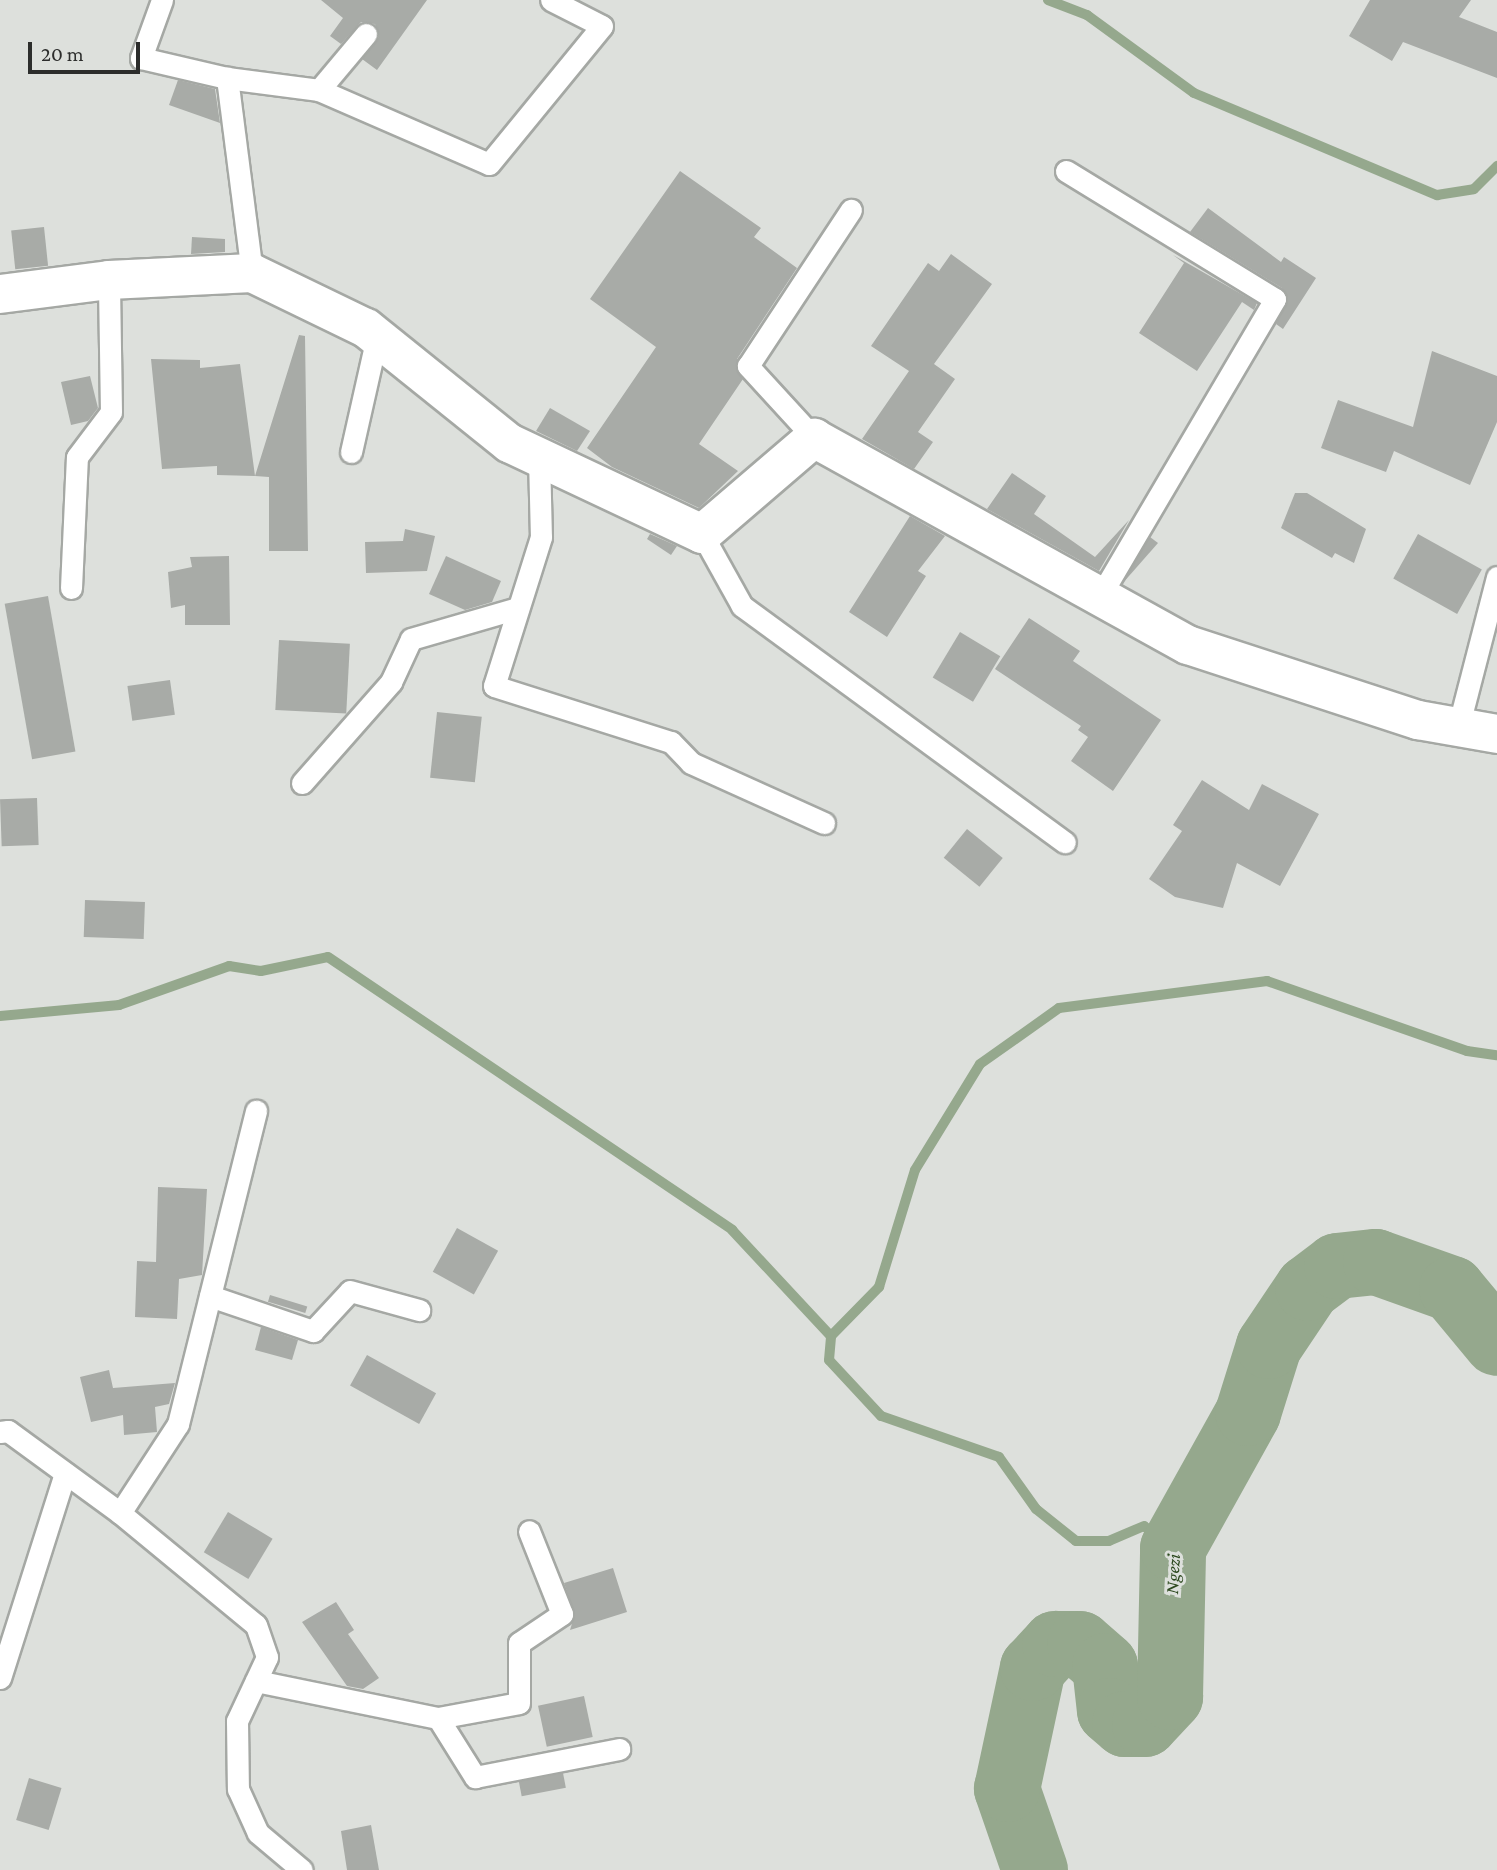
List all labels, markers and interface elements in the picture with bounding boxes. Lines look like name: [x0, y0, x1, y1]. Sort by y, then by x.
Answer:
scale bar: [32, 28, 144, 72]
text: 20 m: [41, 42, 84, 66]
water label: Ngezi: [1161, 1553, 1185, 1595]

